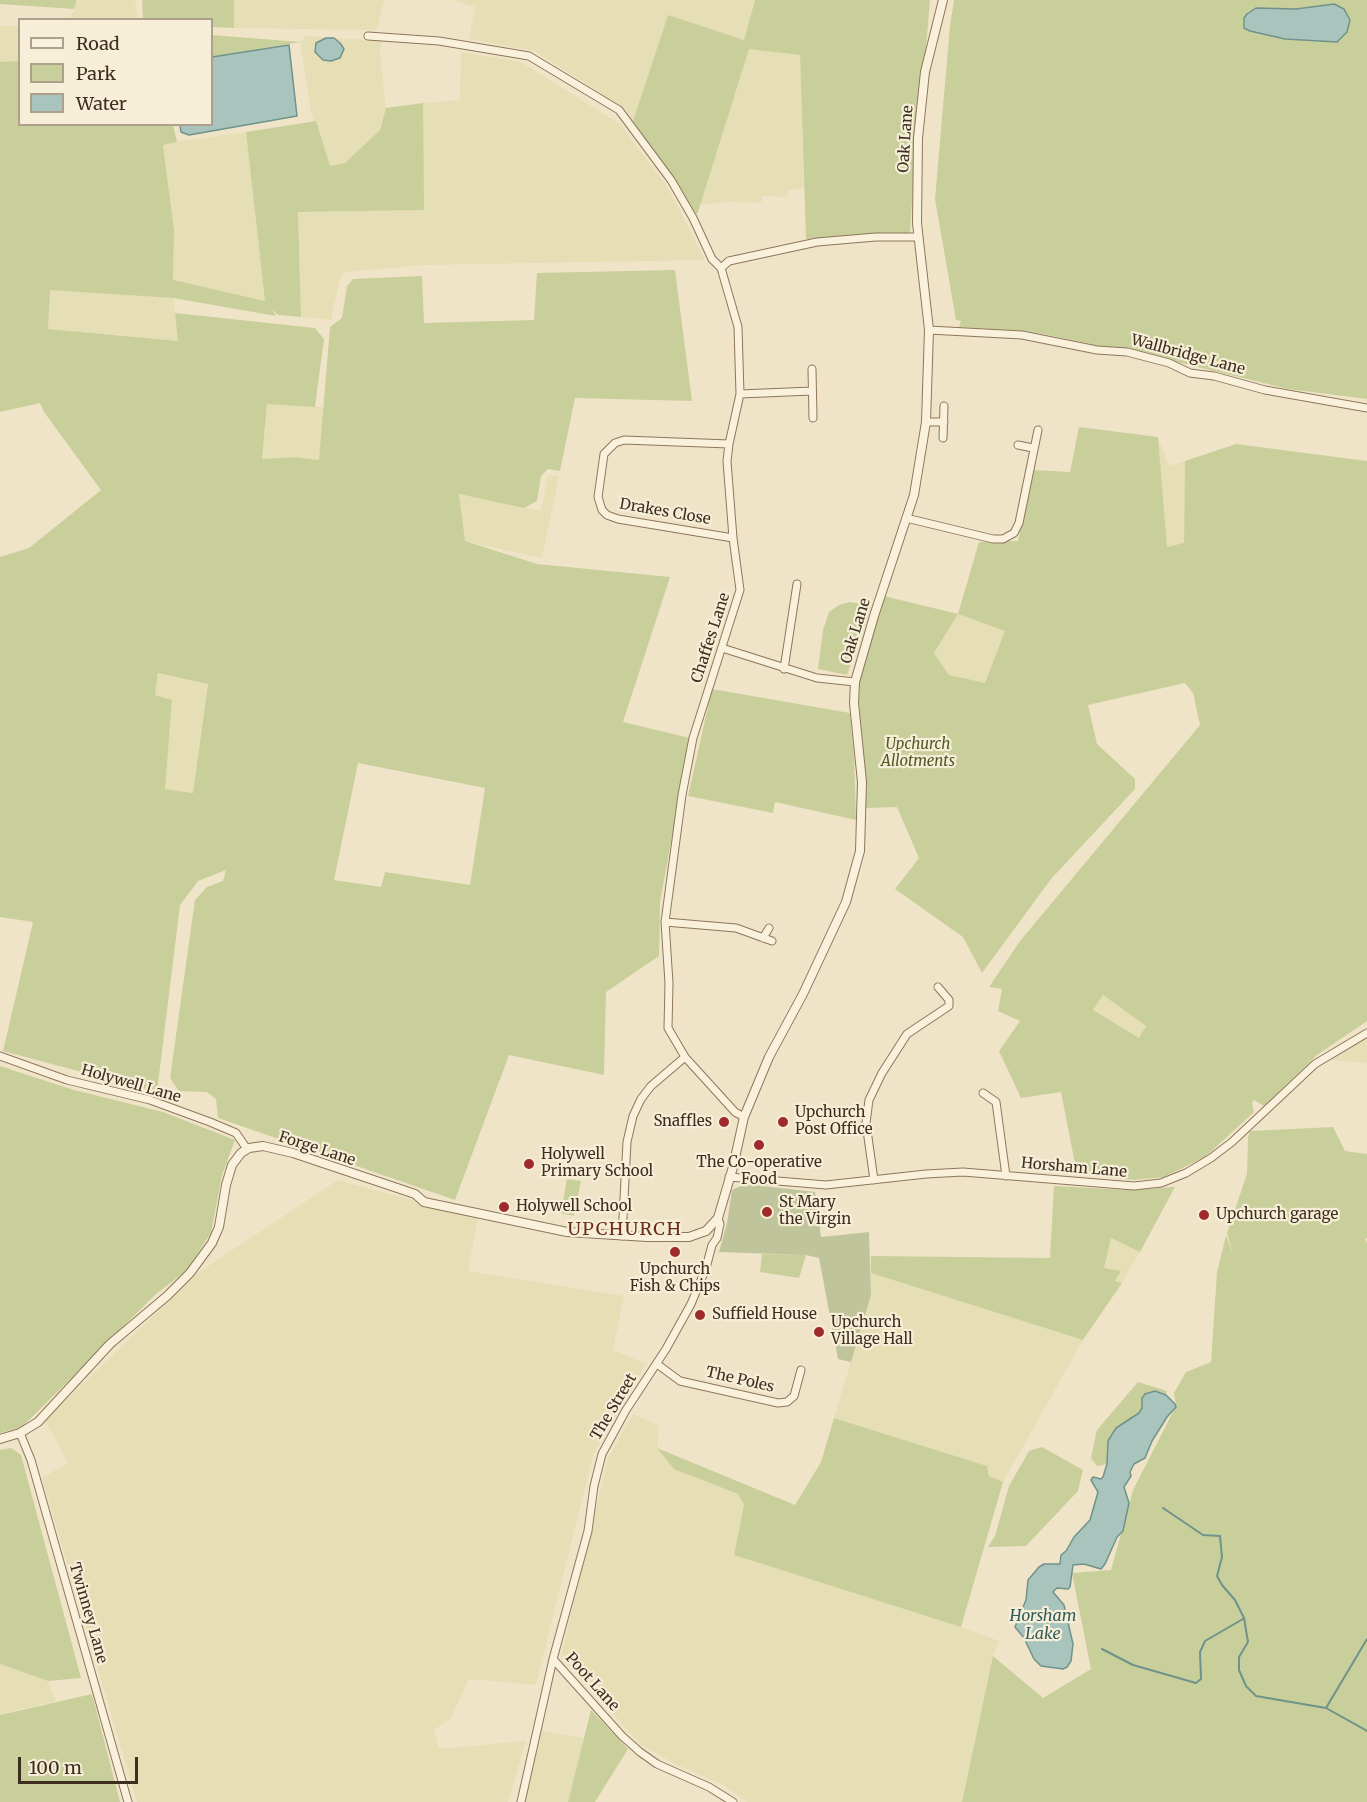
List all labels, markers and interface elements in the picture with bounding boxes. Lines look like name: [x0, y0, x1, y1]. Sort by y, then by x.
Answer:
legend: [18, 18, 213, 126]
text: Road: [76, 32, 120, 55]
text: Park: [76, 62, 116, 85]
text: Water: [76, 92, 127, 115]
street label: Oak Lane: [895, 105, 917, 173]
street label: Wallbridge Lane: [1129, 331, 1247, 379]
street label: Drakes Close: [618, 495, 712, 529]
street label: Chaffes Lane: [688, 591, 734, 685]
street label: Oak Lane: [838, 596, 874, 666]
park label: Upchurch Allotments: [881, 736, 955, 771]
street label: Holywell Lane: [79, 1061, 183, 1107]
place label: Upchurch Post Office: [795, 1104, 873, 1139]
place label: Snaffles: [653, 1113, 712, 1131]
marker: Snaffles: [717, 1115, 731, 1129]
marker: Upchurch Post Office: [776, 1115, 790, 1129]
street label: Forge Lane: [276, 1128, 358, 1170]
marker: The Co-operative Food: [752, 1138, 766, 1152]
place label: Holywell Primary School: [541, 1146, 653, 1181]
place label: The Co-operative Food: [696, 1154, 822, 1189]
street label: Horsham Lane: [1020, 1154, 1128, 1182]
marker: Holywell Primary School: [522, 1157, 536, 1171]
place label: St Mary the Virgin: [779, 1194, 851, 1229]
place label: Holywell School: [516, 1198, 632, 1216]
marker: Holywell School: [497, 1200, 511, 1214]
marker: St Mary the Virgin: [760, 1205, 774, 1219]
place label: Upchurch garage: [1216, 1206, 1338, 1224]
marker: Upchurch garage: [1197, 1208, 1211, 1222]
district label: UPCHURCH: [567, 1219, 683, 1241]
marker: Upchurch Fish & Chips: [668, 1245, 682, 1259]
place label: Upchurch Fish & Chips: [630, 1261, 720, 1296]
place label: Suffield House: [712, 1306, 817, 1324]
marker: Suffield House: [693, 1308, 707, 1322]
place label: Upchurch Village Hall: [831, 1314, 913, 1349]
marker: Upchurch Village Hall: [812, 1325, 826, 1339]
street label: The Poles: [704, 1363, 776, 1397]
street label: The Street: [587, 1370, 641, 1444]
street label: Twinney Lane: [65, 1561, 111, 1665]
water label: Horsham Lake: [1010, 1606, 1076, 1644]
street label: Poot Lane: [561, 1649, 623, 1715]
scale bar: [21, 1745, 141, 1783]
text: 100 m: [29, 1756, 82, 1779]

